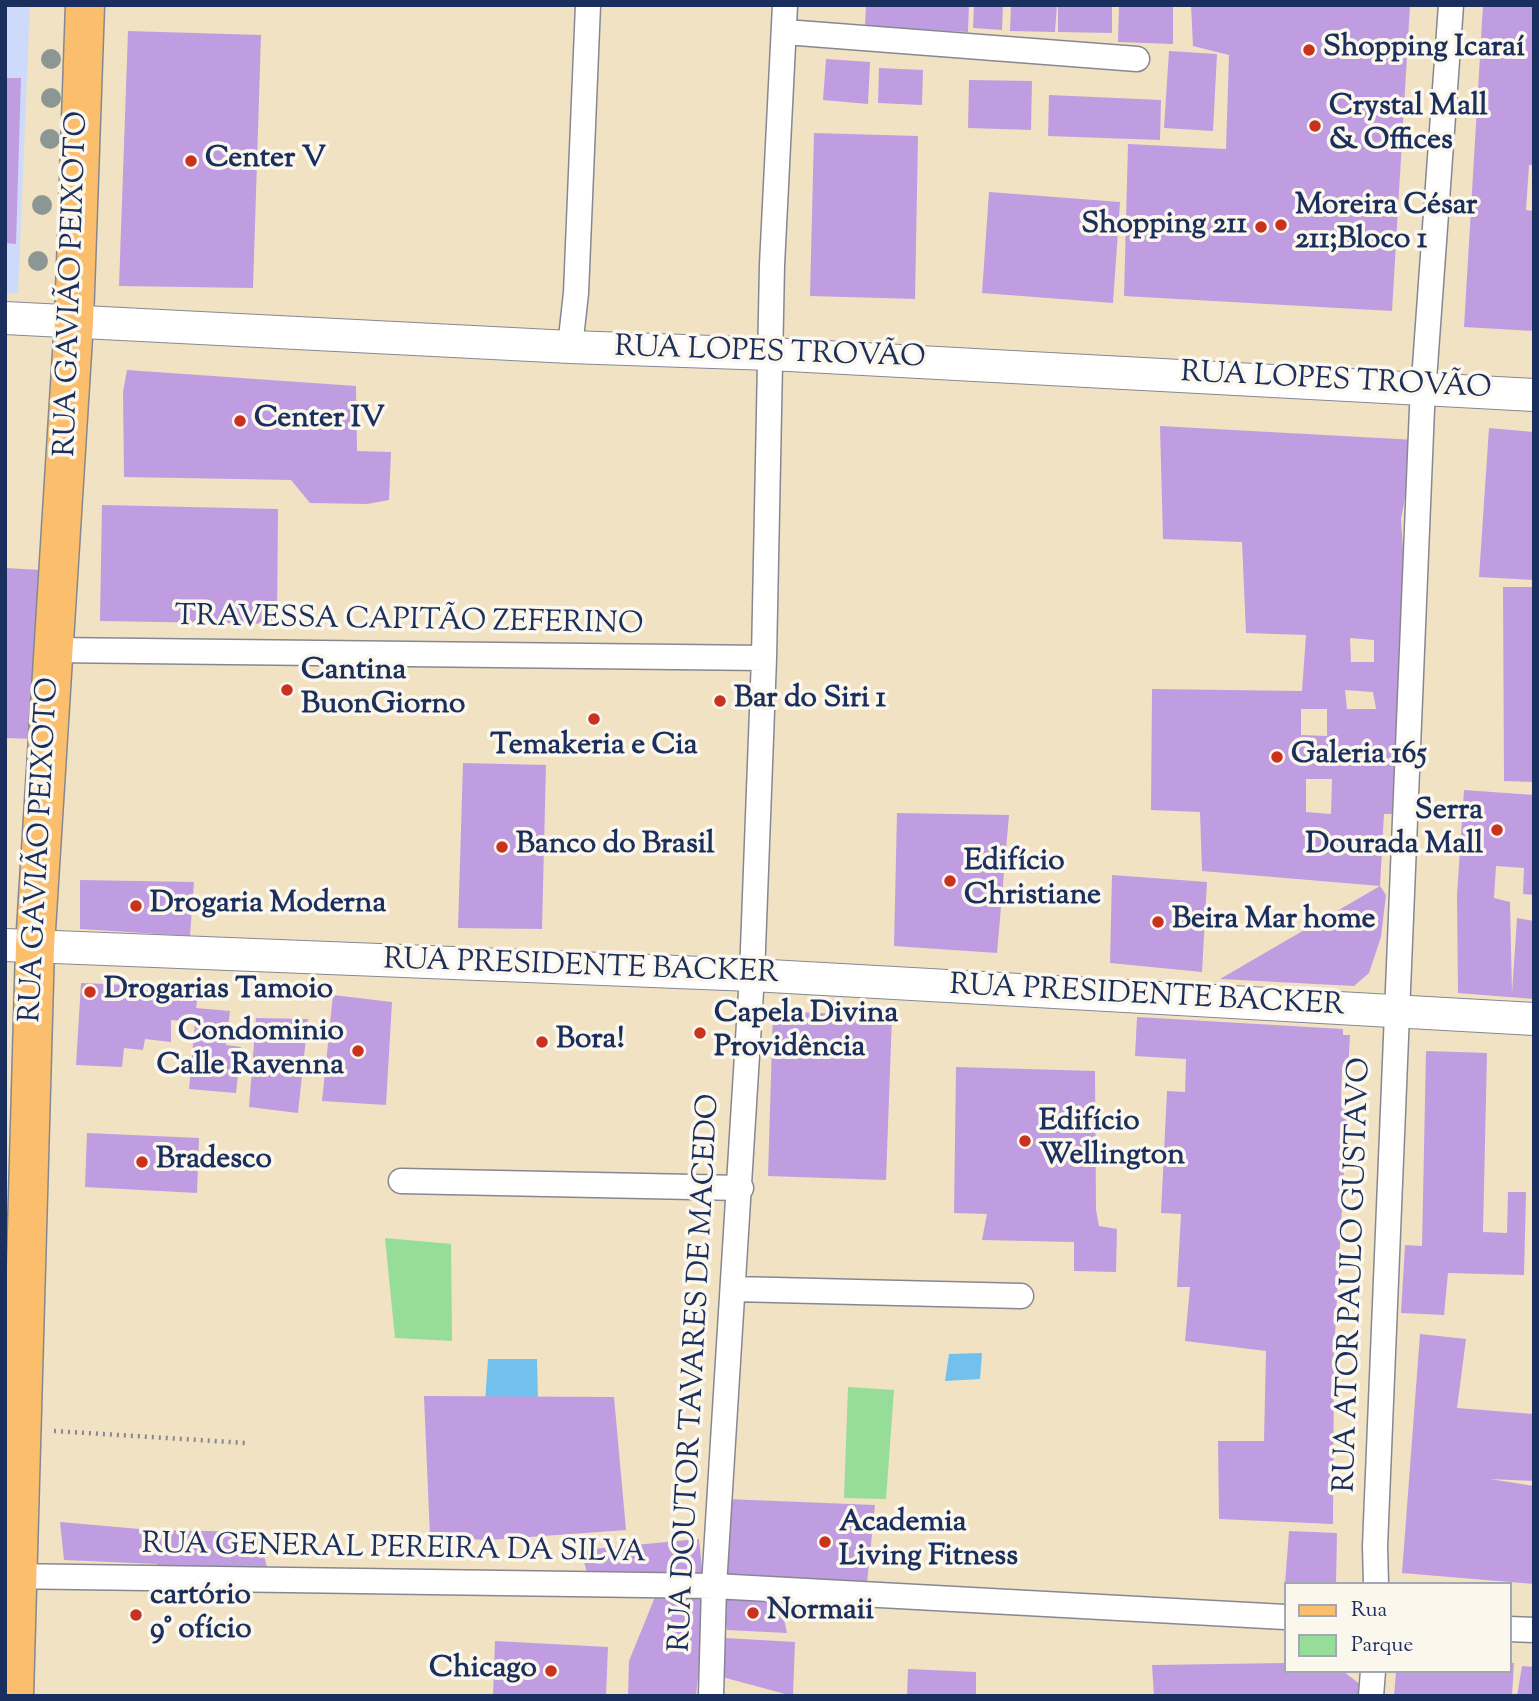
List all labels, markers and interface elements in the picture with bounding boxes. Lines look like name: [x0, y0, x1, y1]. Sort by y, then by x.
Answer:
place label: Shopping Icaraí: [1323, 32, 1525, 68]
marker: Shopping Icaraí: [1301, 42, 1317, 58]
place label: Crystal Mall & Offices: [1329, 91, 1488, 162]
street label: RUA GAVIÃO PEIXOTO: [50, 111, 98, 457]
marker: Crystal Mall & Offices: [1307, 118, 1323, 134]
place label: Center V: [205, 143, 326, 179]
marker: Center V: [183, 153, 199, 169]
place label: Moreira César 211;Bloco 1: [1295, 190, 1477, 260]
place label: Shopping 211: [1081, 209, 1247, 245]
marker: Moreira César 211;Bloco 1: [1273, 217, 1289, 233]
marker: Shopping 211: [1253, 219, 1269, 235]
street label: RUA LOPES TROVÃO: [614, 332, 926, 378]
street label: RUA LOPES TROVÃO: [1180, 357, 1492, 409]
place label: Center IV: [254, 403, 385, 439]
marker: Center IV: [232, 413, 248, 429]
street label: TRAVESSA CAPITÃO ZEFERINO: [174, 601, 644, 645]
place label: Cantina BuonGiorno: [301, 655, 465, 726]
street label: RUA GAVIÃO PEIXOTO: [15, 676, 69, 1024]
marker: Cantina BuonGiorno: [279, 682, 295, 698]
place label: Bar do Siri 1: [734, 683, 886, 719]
marker: Bar do Siri 1: [712, 693, 728, 709]
marker: Temakeria e Cia: [586, 711, 602, 727]
place label: Temakeria e Cia: [490, 730, 698, 766]
place label: Galeria 165: [1291, 739, 1427, 775]
marker: Galeria 165: [1269, 749, 1285, 765]
place label: Serra Dourada Mall: [1306, 795, 1483, 866]
marker: Serra Dourada Mall: [1489, 822, 1505, 838]
place label: Banco do Brasil: [516, 829, 715, 865]
marker: Banco do Brasil: [494, 839, 510, 855]
place label: Edifício Christiane: [964, 846, 1101, 916]
marker: Edifício Christiane: [942, 873, 958, 889]
place label: Drogaria Moderna: [150, 888, 386, 924]
marker: Drogaria Moderna: [128, 898, 144, 914]
place label: Beira Mar home: [1172, 904, 1376, 940]
marker: Beira Mar home: [1150, 914, 1166, 930]
street label: RUA PRESIDENTE BACKER: [383, 944, 779, 994]
street label: RUA PRESIDENTE BACKER: [949, 970, 1345, 1026]
place label: Drogarias Tamoio: [104, 974, 333, 1010]
marker: Drogarias Tamoio: [82, 984, 98, 1000]
place label: Capela Divina Providência: [714, 998, 898, 1068]
place label: Condominio Calle Ravenna: [157, 1016, 344, 1086]
place label: Bora!: [556, 1024, 625, 1060]
marker: Capela Divina Providência: [692, 1025, 708, 1041]
marker: Bora!: [534, 1034, 550, 1050]
marker: Condominio Calle Ravenna: [350, 1043, 366, 1059]
street label: RUA ATOR PAULO GUSTAVO: [1329, 1057, 1381, 1493]
street label: RUA DOUTOR TAVARES DE MACEDO: [664, 1093, 730, 1653]
place label: Edifício Wellington: [1039, 1106, 1185, 1176]
marker: Edifício Wellington: [1017, 1133, 1033, 1149]
place label: Bradesco: [156, 1144, 272, 1180]
marker: Bradesco: [134, 1154, 150, 1170]
place label: Academia Living Fitness: [839, 1507, 1018, 1578]
street label: RUA GENERAL PEREIRA DA SILVA: [141, 1529, 647, 1573]
marker: Academia Living Fitness: [817, 1534, 833, 1550]
place label: cartório 9° ofício: [150, 1580, 252, 1650]
legend: [1284, 1582, 1511, 1673]
place label: Normaii: [767, 1595, 874, 1631]
text: Rua: [1351, 1596, 1387, 1626]
marker: Normaii: [745, 1605, 761, 1621]
marker: cartório 9° ofício: [128, 1607, 144, 1623]
text: Parque: [1351, 1631, 1413, 1661]
place label: Chicago: [429, 1653, 537, 1689]
marker: Chicago: [543, 1663, 559, 1679]

